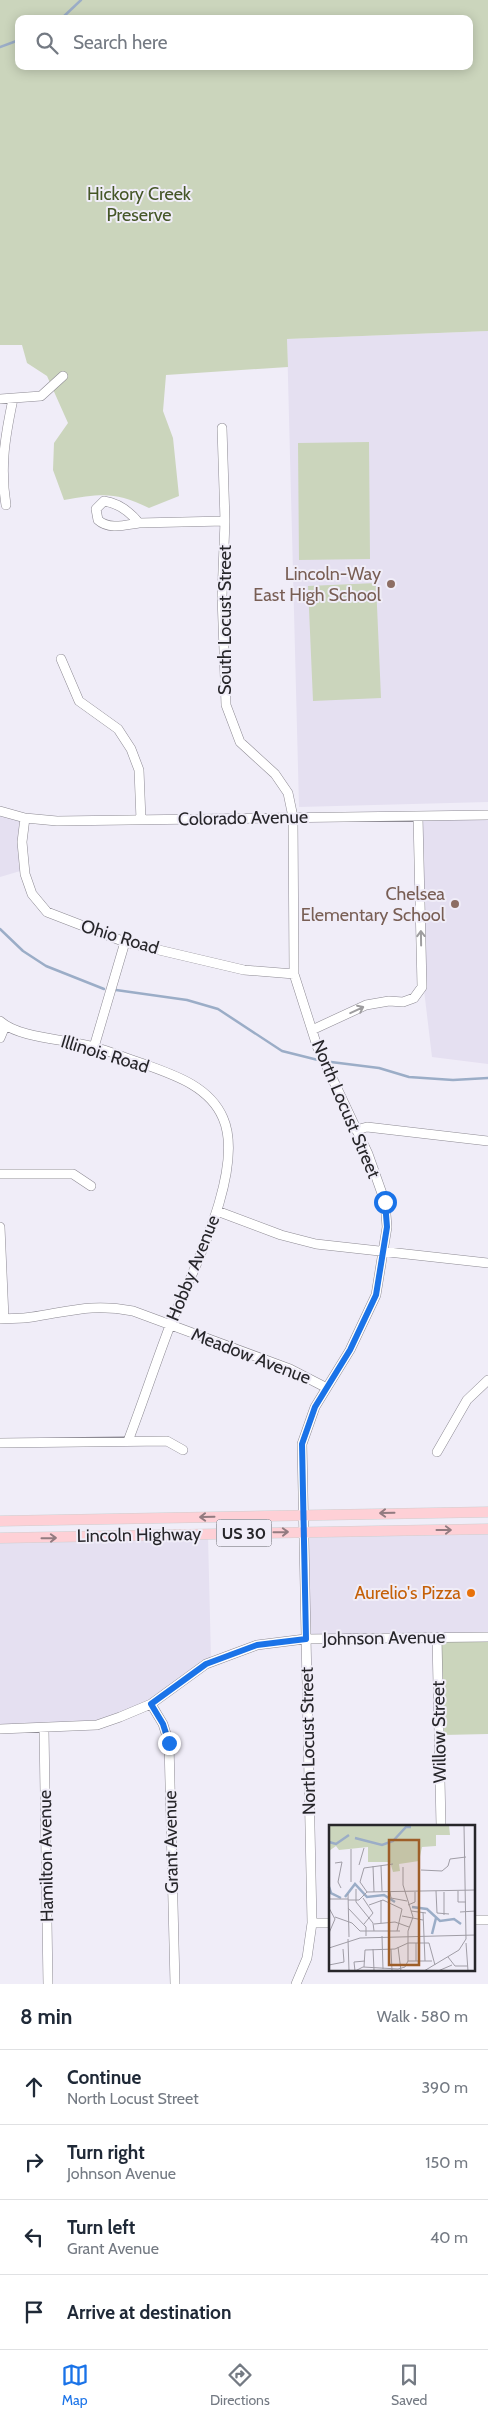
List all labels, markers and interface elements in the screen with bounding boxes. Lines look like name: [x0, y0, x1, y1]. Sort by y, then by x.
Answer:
search box: [15, 15, 473, 70]
icon: search: [33, 29, 61, 57]
text: Search here: [73, 31, 167, 54]
park label: Hickory Creek Preserve: [87, 183, 192, 226]
street label: South Locust Street: [214, 545, 236, 695]
place label: Lincoln-Way East High School: [253, 563, 382, 606]
marker: Lincoln-Way East High School: [385, 578, 397, 590]
street label: Colorado Avenue: [178, 806, 308, 830]
place label: Chelsea Elementary School: [301, 883, 446, 926]
marker: Chelsea Elementary School: [449, 898, 461, 910]
street label: Ohio Road: [78, 915, 162, 959]
one-way arrow: [416, 930, 425, 946]
one-way arrow: [349, 1004, 364, 1014]
street label: Illinois Road: [58, 1030, 152, 1078]
street label: North Locust Street: [307, 1037, 385, 1181]
route start: [374, 1191, 397, 1214]
street label: Hobby Avenue: [162, 1212, 224, 1324]
street label: Meadow Avenue: [188, 1323, 314, 1389]
one-way arrow: [379, 1508, 396, 1518]
one-way arrow: [199, 1512, 216, 1522]
road number: US 30: [216, 1520, 272, 1546]
street label: Lincoln Highway: [77, 1523, 201, 1547]
one-way arrow: [435, 1525, 451, 1535]
one-way arrow: [272, 1527, 289, 1537]
one-way arrow: [40, 1533, 56, 1542]
place label: Aurelio's Pizza: [354, 1582, 461, 1604]
marker: Aurelio's Pizza: [465, 1587, 477, 1599]
street label: Johnson Avenue: [322, 1626, 445, 1650]
street label: North Locust Street: [296, 1667, 320, 1815]
street label: Willow Street: [427, 1681, 451, 1783]
route end: [158, 1732, 181, 1755]
street label: Hamilton Avenue: [34, 1790, 58, 1922]
street label: Grant Avenue: [159, 1790, 183, 1894]
inset map: [329, 1825, 476, 1972]
text: 8 min: [20, 2004, 72, 2029]
text: Walk · 580 m: [377, 2007, 468, 2026]
text: Continue: [67, 2066, 141, 2089]
icon: ahead: [20, 2073, 48, 2101]
text: 390 m: [421, 2078, 468, 2097]
text: North Locust Street: [67, 2089, 199, 2108]
text: Turn right: [67, 2141, 145, 2164]
icon: right: [20, 2148, 48, 2176]
text: 150 m: [425, 2153, 468, 2172]
text: Johnson Avenue: [67, 2164, 176, 2183]
text: Turn left: [67, 2216, 135, 2239]
icon: left: [20, 2223, 48, 2251]
text: 40 m: [430, 2228, 468, 2247]
text: Grant Avenue: [67, 2239, 159, 2258]
icon: arrive: [20, 2298, 48, 2326]
text: Arrive at destination: [67, 2301, 231, 2324]
tab: Map: [61, 2361, 89, 2409]
tab: Directions: [210, 2361, 270, 2409]
tab: Saved: [391, 2361, 427, 2409]

